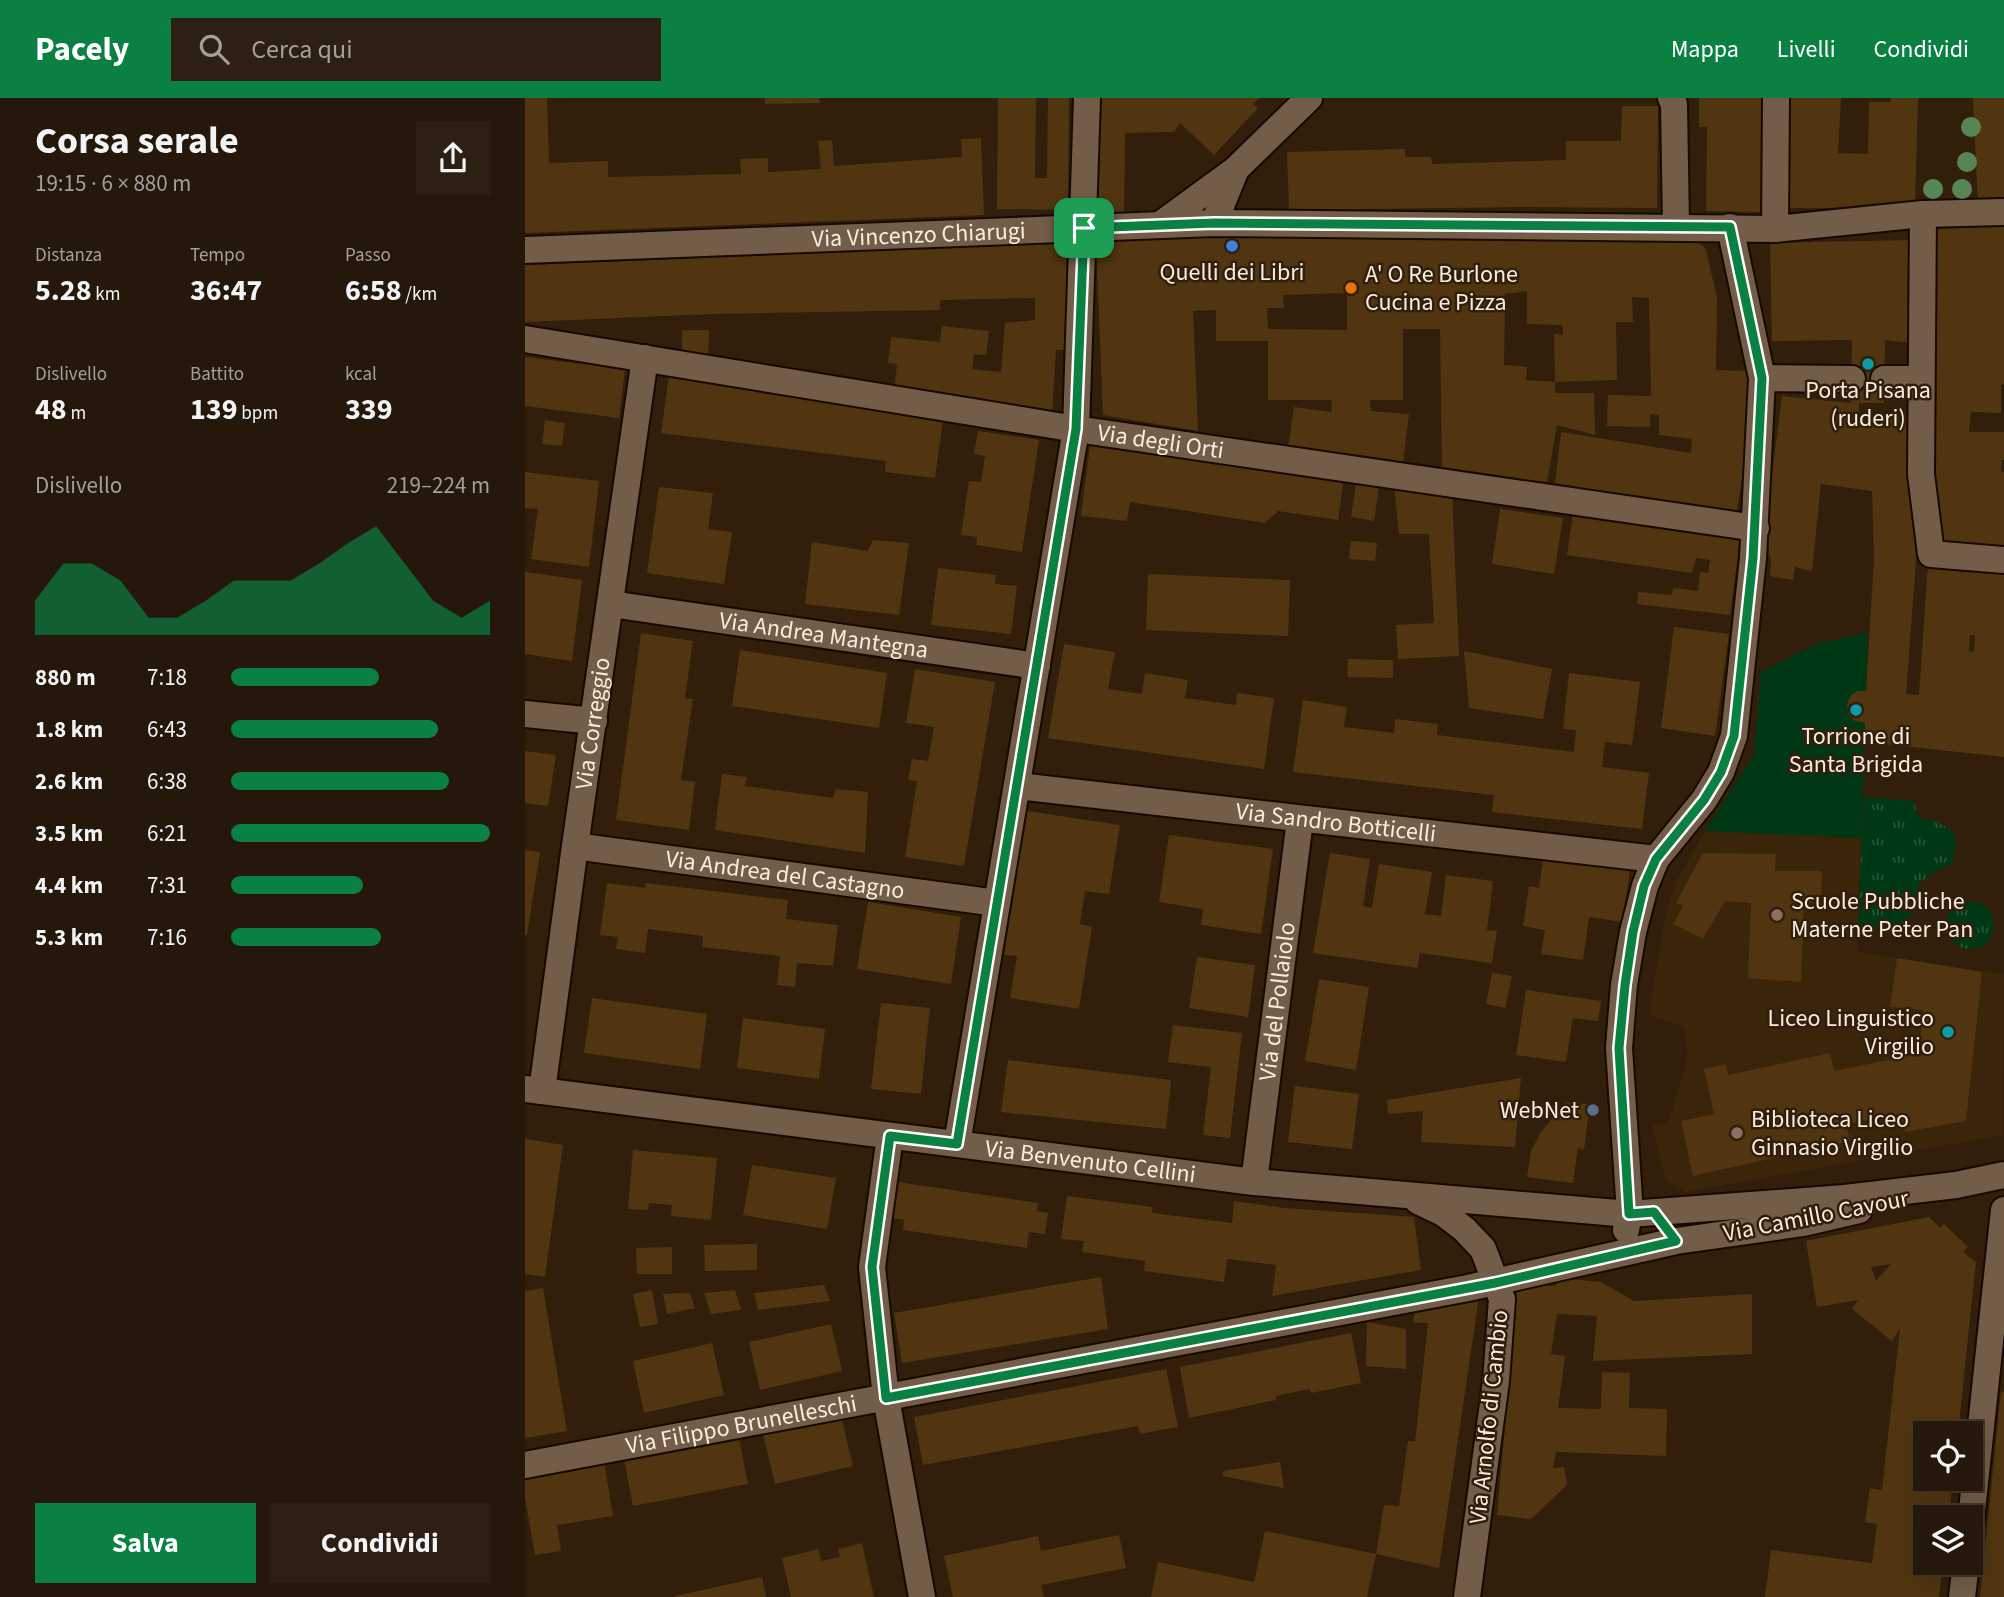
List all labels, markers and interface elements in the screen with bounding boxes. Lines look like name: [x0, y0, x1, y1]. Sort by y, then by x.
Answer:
search box: [171, 18, 661, 81]
text: Pacely: [35, 26, 129, 73]
icon: search: [195, 30, 233, 68]
text: Cerca qui: [251, 31, 353, 68]
text: Mappa: [1671, 32, 1739, 67]
text: Livelli: [1777, 32, 1836, 67]
text: Condividi: [1874, 32, 1969, 67]
text: Corsa serale: [35, 114, 239, 168]
button: share: [416, 121, 490, 195]
text: 19:15 · 6 × 880 m: [35, 167, 191, 200]
pin: [1054, 198, 1114, 258]
icon: arrive: [1065, 209, 1103, 247]
street label: Via Vincenzo Chiarugi: [811, 213, 1026, 256]
marker: Quelli dei Libri: [1224, 238, 1240, 254]
text: Distanza: [35, 242, 102, 269]
text: Tempo: [190, 242, 245, 269]
text: Passo: [345, 242, 391, 269]
place label: Quelli dei Libri: [1160, 255, 1304, 290]
place label: A' O Re Burlone Cucina e Pizza: [1365, 257, 1518, 320]
text: 5.28: [35, 269, 92, 312]
text: 36:47: [190, 269, 262, 312]
text: 6:58: [345, 269, 402, 312]
marker: A' O Re Burlone Cucina e Pizza: [1343, 280, 1359, 296]
text: km: [92, 281, 121, 308]
text: /km: [402, 281, 437, 308]
marker: Porta Pisana (ruderi): [1860, 356, 1876, 372]
text: Dislivello: [35, 361, 107, 388]
text: Battito: [190, 361, 244, 388]
text: kcal: [345, 361, 377, 388]
place label: Porta Pisana (ruderi): [1805, 373, 1931, 436]
text: 48: [35, 388, 67, 431]
text: 139: [190, 388, 238, 431]
text: 339: [345, 388, 393, 431]
text: m: [67, 400, 86, 427]
text: bpm: [238, 400, 278, 427]
street label: Via degli Orti: [1095, 415, 1226, 468]
text: Dislivello: [35, 469, 122, 502]
text: 219–224 m: [387, 469, 490, 502]
street label: Via Andrea Mantegna: [717, 602, 931, 667]
street label: Via Correggio: [566, 655, 619, 792]
text: 880 m: [35, 661, 96, 694]
text: 7:18: [147, 661, 187, 694]
marker: Torrione di Santa Brigida: [1848, 702, 1864, 718]
text: 1.8 km: [35, 713, 103, 746]
text: 6:43: [147, 713, 187, 746]
place label: Torrione di Santa Brigida: [1789, 719, 1923, 782]
text: 2.6 km: [35, 765, 103, 798]
text: 6:38: [147, 765, 187, 798]
street label: Via Sandro Botticelli: [1234, 794, 1438, 851]
text: 3.5 km: [35, 817, 103, 850]
text: 6:21: [147, 817, 187, 850]
street label: Via Andrea del Castagno: [663, 841, 907, 908]
text: 4.4 km: [35, 869, 103, 902]
text: 7:31: [147, 869, 187, 902]
place label: Scuole Pubbliche Materne Peter Pan: [1791, 884, 1973, 947]
marker: Scuole Pubbliche Materne Peter Pan: [1769, 907, 1785, 923]
street label: Via del Pollaiolo: [1250, 920, 1304, 1083]
text: 5.3 km: [35, 921, 103, 954]
text: 7:16: [147, 921, 187, 954]
place label: Liceo Linguistico Virgilio: [1767, 1001, 1934, 1064]
marker: Liceo Linguistico Virgilio: [1940, 1024, 1956, 1040]
place label: WebNet: [1500, 1093, 1579, 1128]
marker: WebNet: [1585, 1102, 1601, 1118]
place label: Biblioteca Liceo Ginnasio Virgilio: [1751, 1102, 1913, 1165]
marker: Biblioteca Liceo Ginnasio Virgilio: [1729, 1125, 1745, 1141]
street label: Via Benvenuto Cellini: [983, 1130, 1198, 1192]
street label: Via Camillo Cavour: [1720, 1181, 1912, 1251]
street label: Via Arnolfo di Cambio: [1460, 1308, 1518, 1526]
street label: Via Filippo Brunelleschi: [623, 1386, 860, 1463]
map controls: [1913, 1421, 1983, 1575]
button: locate: [1913, 1421, 1983, 1491]
button: Salva: [35, 1503, 256, 1583]
button: Condividi: [270, 1503, 490, 1583]
button: layers: [1913, 1505, 1983, 1575]

